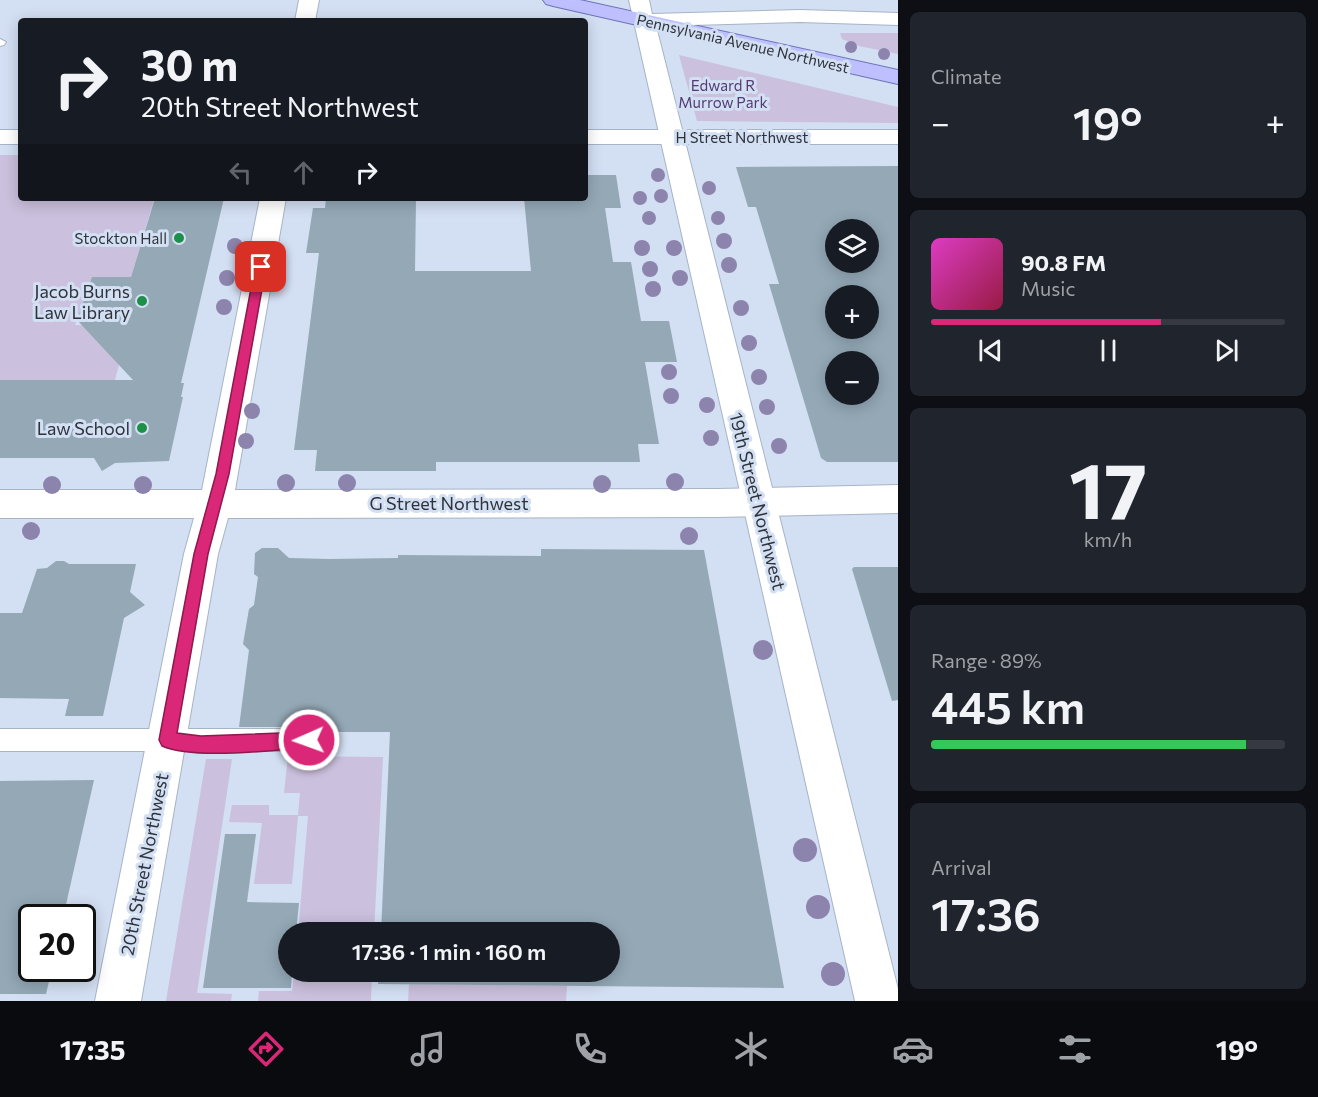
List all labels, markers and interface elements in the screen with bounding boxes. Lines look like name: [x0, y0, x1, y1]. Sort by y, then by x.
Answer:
street label: Pennsylvania Avenue Northwest: [635, 10, 851, 76]
text: 30 m: [141, 38, 238, 90]
icon: right: [42, 42, 120, 120]
text: Climate: [931, 64, 1001, 88]
park label: Edward R Murrow Park: [678, 76, 768, 111]
text: 20th Street Northwest: [141, 90, 419, 123]
text: 19°: [1073, 94, 1142, 149]
text: −: [931, 101, 950, 142]
text: +: [1266, 101, 1285, 142]
street label: H Street Northwest: [676, 128, 808, 146]
icon: left: [224, 156, 257, 189]
icon: ahead: [287, 156, 320, 189]
icon: right: [350, 156, 383, 189]
map controls: [825, 219, 879, 405]
button: layers: [825, 219, 879, 273]
place label: Stockton Hall: [75, 229, 167, 247]
marker: Stockton Hall: [172, 231, 186, 245]
pin: [235, 241, 286, 292]
text: 90.8 FM: [1021, 249, 1106, 276]
icon: arrive: [244, 250, 277, 283]
text: Music: [1021, 276, 1075, 300]
place label: Jacob Burns Law Library: [34, 280, 130, 323]
button: +: [825, 285, 879, 339]
marker: Jacob Burns Law Library: [135, 294, 149, 308]
icon: previous: [974, 334, 1007, 367]
icon: pause: [1092, 334, 1125, 367]
icon: next: [1210, 334, 1243, 367]
button: −: [825, 351, 879, 405]
street label: 19th Street Northwest: [725, 410, 791, 592]
place label: Law School: [37, 417, 130, 439]
marker: Law School: [135, 421, 149, 435]
text: 17: [1069, 440, 1147, 535]
street label: G Street Northwest: [369, 492, 529, 514]
text: km/h: [1084, 527, 1132, 551]
text: Range · 89%: [931, 648, 1042, 672]
text: 445 km: [931, 678, 1085, 733]
position arrow: [277, 708, 341, 772]
street label: 20th Street Northwest: [116, 771, 172, 957]
text: Arrival: [931, 855, 992, 879]
text: 17:36: [931, 885, 1041, 940]
speed limit sign: 20: [18, 904, 96, 982]
text: 17:36 · 1 min · 160 m: [352, 938, 546, 965]
icon: directions: [245, 1028, 287, 1070]
icon: music: [407, 1028, 449, 1070]
icon: phone: [569, 1028, 611, 1070]
icon: climate: [730, 1028, 772, 1070]
icon: car: [892, 1028, 934, 1070]
icon: filters: [1054, 1028, 1096, 1070]
text: 17:35: [60, 1033, 126, 1066]
text: 19°: [1216, 1033, 1258, 1066]

